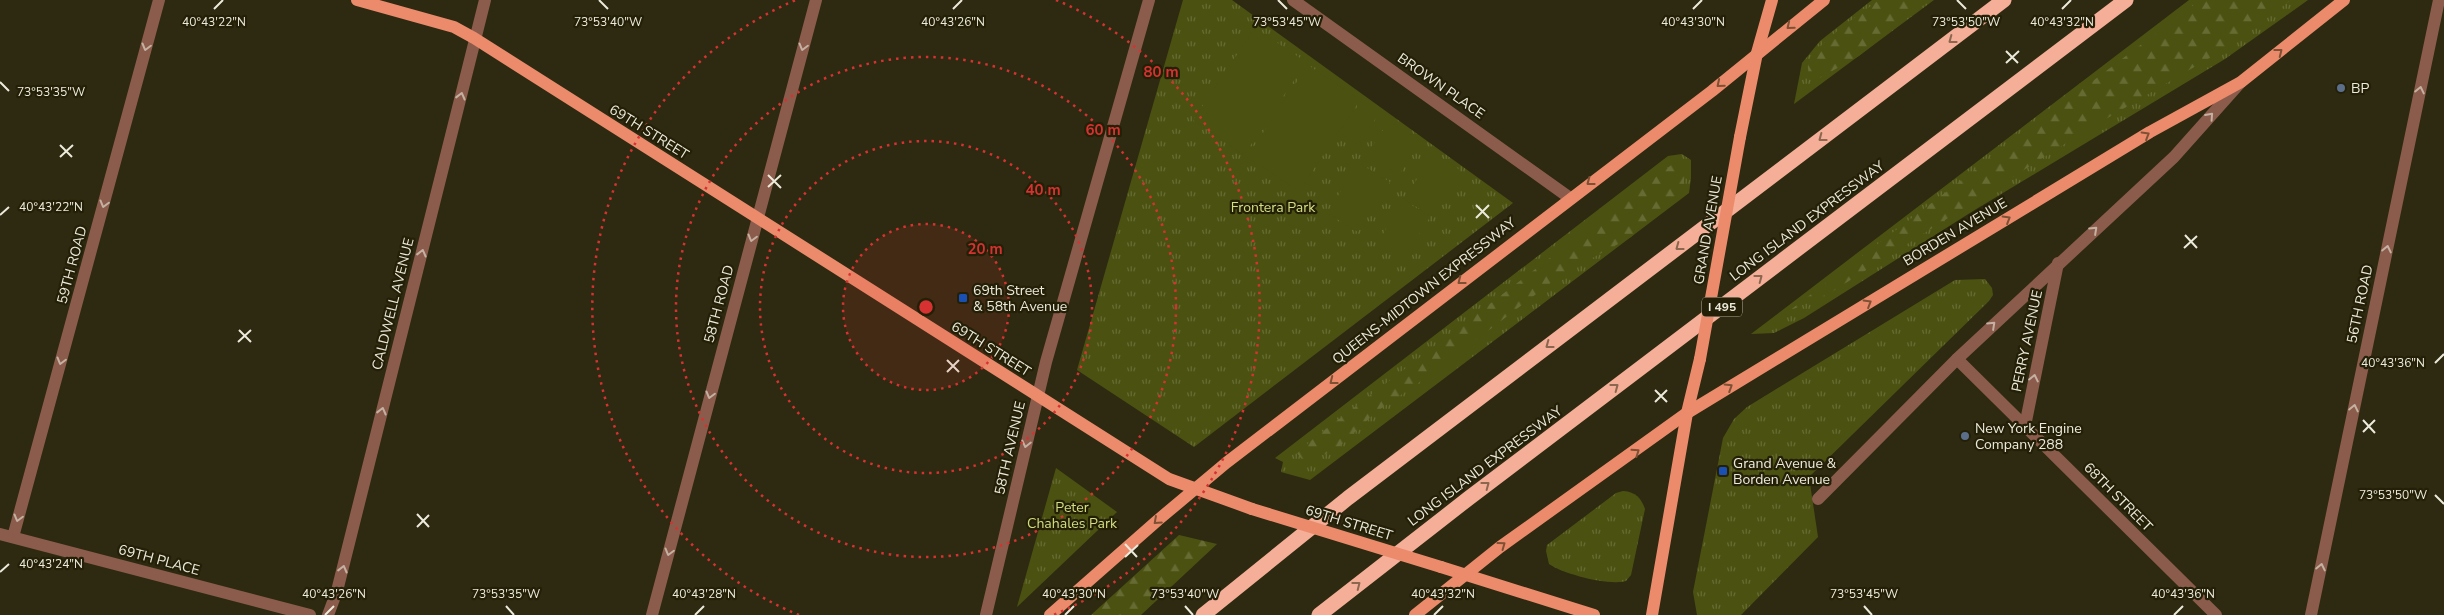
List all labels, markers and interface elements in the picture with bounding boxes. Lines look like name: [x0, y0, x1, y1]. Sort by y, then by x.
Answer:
text: 40°43'22"N: [182, 14, 246, 30]
text: 73°53'40"W: [574, 14, 642, 30]
text: 40°43'26"N: [921, 14, 985, 30]
text: 73°53'45"W: [1253, 14, 1321, 30]
text: 40°43'30"N: [1661, 14, 1725, 30]
text: 73°53'50"W: [1932, 14, 2000, 30]
text: 40°43'32"N: [2030, 14, 2094, 30]
one-way arrow: [1787, 21, 1796, 29]
one-way arrow: [1948, 34, 1958, 43]
one-way arrow: [141, 43, 152, 52]
one-way arrow: [798, 43, 809, 52]
street label: BROWN PLACE: [1394, 49, 1488, 123]
one-way arrow: [2273, 49, 2283, 58]
text: 80 m: [1143, 62, 1179, 82]
one-way arrow: [1716, 79, 1725, 88]
place label: BP: [2351, 79, 2369, 98]
marker: BP: [2335, 82, 2347, 94]
text: 73°53'35"W: [17, 84, 85, 100]
one-way arrow: [2414, 86, 2425, 94]
one-way arrow: [455, 91, 466, 100]
street label: 69TH STREET: [606, 100, 693, 164]
one-way arrow: [2204, 113, 2213, 122]
text: 60 m: [1085, 120, 1121, 140]
one-way arrow: [2140, 131, 2149, 141]
one-way arrow: [1818, 132, 1828, 141]
street label: LONG ISLAND EXPRESSWAY: [1726, 156, 1889, 285]
street label: GRAND AVENUE: [1689, 174, 1727, 286]
one-way arrow: [1587, 177, 1596, 185]
text: 40 m: [1025, 180, 1061, 200]
street label: BORDEN AVENUE: [1900, 193, 2010, 271]
park label: Frontera Park: [1231, 198, 1316, 217]
text: 40°43'22"N: [19, 199, 83, 215]
one-way arrow: [99, 199, 109, 207]
street label: QUEENS-MIDTOWN EXPRESSWAY: [1328, 213, 1520, 369]
one-way arrow: [2001, 215, 2010, 225]
street label: 59TH ROAD: [52, 224, 92, 306]
one-way arrow: [2089, 227, 2098, 236]
one-way arrow: [747, 233, 758, 242]
street label: CALDWELL AVENUE: [367, 236, 419, 372]
text: 20 m: [967, 239, 1003, 259]
one-way arrow: [1675, 241, 1685, 250]
one-way arrow: [2381, 245, 2392, 254]
one-way arrow: [416, 250, 426, 258]
street label: 58TH ROAD: [699, 263, 739, 345]
street label: 56TH ROAD: [2342, 263, 2378, 345]
one-way arrow: [1458, 276, 1467, 284]
one-way arrow: [1753, 276, 1762, 284]
place label: 69th Street & 58th Avenue: [973, 281, 1067, 316]
street label: PERRY AVENUE: [2007, 288, 2047, 394]
marker: 69th Street & 58th Avenue: [957, 292, 969, 304]
centre of rings: [917, 298, 935, 316]
road number: I 495: [1702, 298, 1742, 316]
one-way arrow: [1862, 299, 1871, 309]
street label: 69TH STREET: [948, 317, 1035, 381]
one-way arrow: [1986, 322, 1995, 331]
one-way arrow: [1545, 339, 1555, 348]
text: 40°43'36"N: [2361, 355, 2425, 371]
one-way arrow: [56, 356, 67, 365]
one-way arrow: [2029, 374, 2039, 382]
one-way arrow: [1330, 375, 1339, 383]
one-way arrow: [1723, 384, 1732, 394]
one-way arrow: [1609, 385, 1618, 393]
one-way arrow: [706, 390, 716, 399]
street label: 58TH AVENUE: [990, 399, 1030, 497]
street label: LONG ISLAND EXPRESSWAY: [1404, 401, 1567, 530]
one-way arrow: [2348, 404, 2359, 413]
one-way arrow: [376, 406, 387, 415]
place label: New York Engine Company 288: [1975, 419, 2082, 454]
marker: New York Engine Company 288: [1959, 430, 1971, 442]
one-way arrow: [1021, 439, 1032, 448]
one-way arrow: [1630, 449, 1639, 458]
place label: Grand Avenue & Borden Avenue: [1733, 454, 1836, 489]
street label: 68TH STREET: [2079, 458, 2157, 536]
marker: Grand Avenue & Borden Avenue: [1717, 465, 1729, 477]
one-way arrow: [1480, 483, 1489, 491]
text: 73°53'50"W: [2359, 487, 2427, 503]
park label: Peter Chahales Park: [1027, 498, 1118, 533]
street label: 69TH STREET: [1303, 501, 1395, 545]
one-way arrow: [14, 513, 24, 521]
one-way arrow: [1153, 515, 1162, 524]
street label: 69TH PLACE: [116, 540, 202, 580]
one-way arrow: [1497, 542, 1506, 551]
one-way arrow: [664, 548, 675, 557]
text: 40°43'24"N: [19, 556, 83, 572]
one-way arrow: [2315, 563, 2325, 572]
one-way arrow: [337, 564, 348, 573]
one-way arrow: [1351, 582, 1360, 590]
text: 40°43'26"N: [302, 586, 366, 602]
text: 73°53'35"W: [472, 586, 540, 602]
text: 40°43'28"N: [672, 586, 736, 602]
text: 40°43'30"N: [1042, 586, 1106, 602]
text: 73°53'40"W: [1151, 586, 1219, 602]
text: 40°43'32"N: [1411, 586, 1475, 602]
text: 73°53'45"W: [1830, 586, 1898, 602]
text: 40°43'36"N: [2151, 586, 2215, 602]

